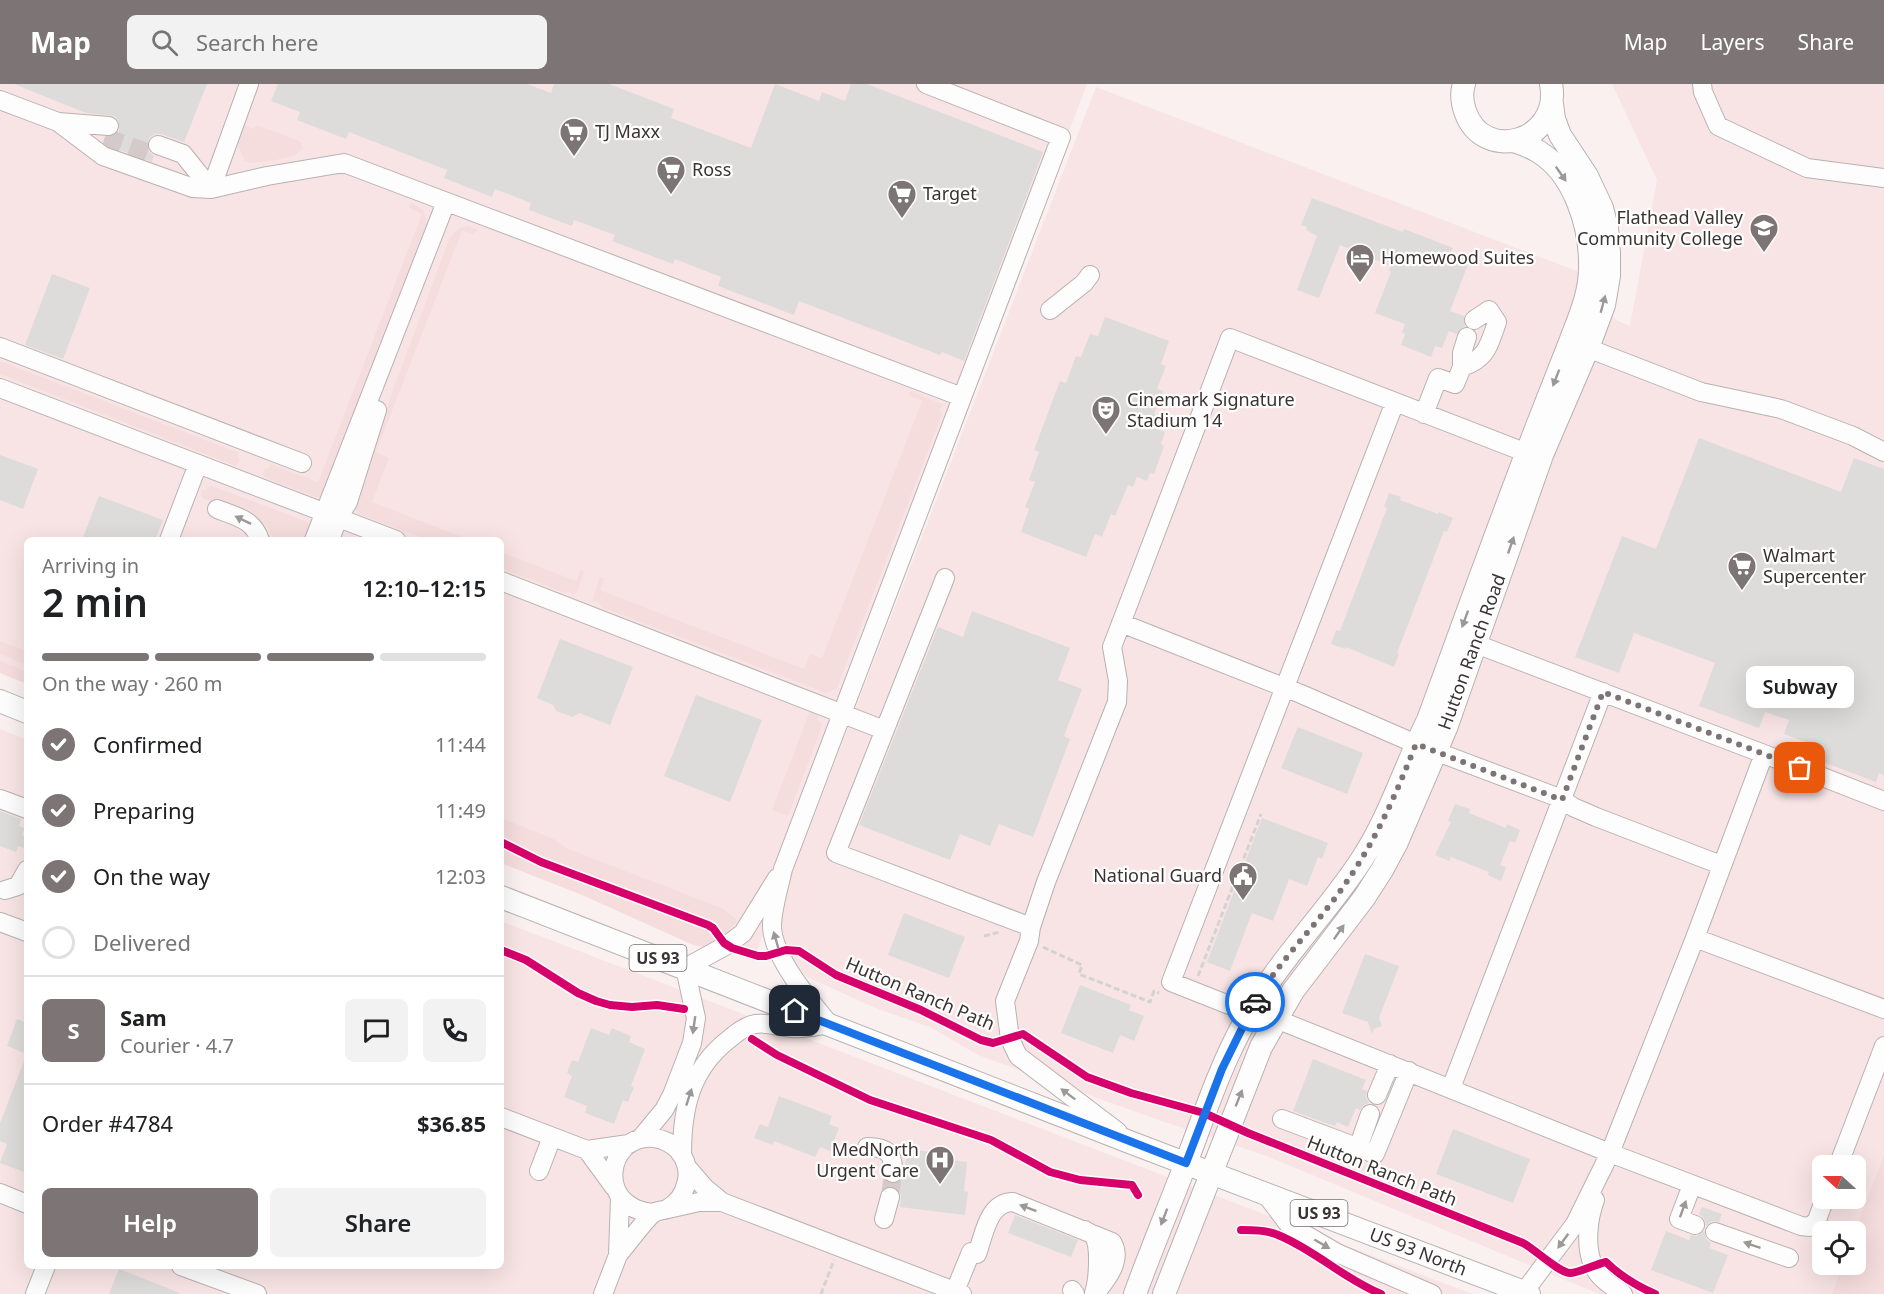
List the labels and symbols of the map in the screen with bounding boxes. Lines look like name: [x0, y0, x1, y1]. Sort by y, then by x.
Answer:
supermarket icon: TJ Maxx: [558, 116, 590, 158]
place label: TJ Maxx: [595, 119, 661, 143]
supermarket icon: Ross: [655, 154, 687, 196]
place label: Ross: [692, 157, 731, 181]
one-way arrow: [1555, 165, 1567, 181]
supermarket icon: Target: [886, 178, 918, 220]
place label: Target: [923, 181, 977, 205]
place label: Flathead Valley Community College: [1577, 205, 1744, 250]
school or university icon: Flathead Valley Community College: [1748, 212, 1780, 254]
hotel icon: Homewood Suites: [1344, 242, 1376, 284]
place label: Homewood Suites: [1381, 245, 1534, 269]
one-way arrow: [1599, 295, 1609, 313]
one-way arrow: [1551, 369, 1561, 387]
place label: Cinemark Signature Stadium 14: [1127, 387, 1295, 432]
theatre icon: Cinemark Signature Stadium 14: [1090, 394, 1122, 436]
one-way arrow: [234, 516, 252, 526]
one-way arrow: [1506, 535, 1516, 553]
place label: Walmart Supercenter: [1763, 543, 1867, 588]
supermarket icon: Walmart Supercenter: [1726, 550, 1758, 592]
street label: Hutton Ranch Road: [1432, 570, 1510, 733]
one-way arrow: [1460, 610, 1469, 628]
callout: Subway: [1746, 666, 1854, 708]
pin: [1774, 742, 1825, 793]
public building icon: National Guard: [1227, 860, 1259, 902]
place label: National Guard: [1093, 863, 1222, 887]
one-way arrow: [1333, 925, 1345, 941]
one-way arrow: [771, 931, 780, 949]
road number: US 93: [630, 945, 686, 971]
street label: Hutton Ranch Path: [842, 951, 999, 1035]
courier: [1225, 972, 1285, 1032]
pin: [769, 985, 820, 1036]
one-way arrow: [690, 1016, 699, 1035]
one-way arrow: [685, 1088, 694, 1106]
one-way arrow: [1061, 1089, 1076, 1101]
one-way arrow: [1235, 1089, 1245, 1107]
street label: Hutton Ranch Path: [1304, 1129, 1461, 1211]
place label: MedNorth Urgent Care: [816, 1137, 919, 1182]
hospital icon: MedNorth Urgent Care: [924, 1144, 956, 1186]
north arrow: [1812, 1155, 1866, 1209]
road number: US 93: [1290, 1200, 1348, 1226]
one-way arrow: [1679, 1200, 1689, 1218]
one-way arrow: [1019, 1203, 1037, 1213]
one-way arrow: [1159, 1208, 1168, 1226]
street label: US 93 North: [1366, 1221, 1471, 1281]
one-way arrow: [1557, 1232, 1569, 1248]
one-way arrow: [1314, 1239, 1330, 1250]
one-way arrow: [1743, 1240, 1761, 1249]

